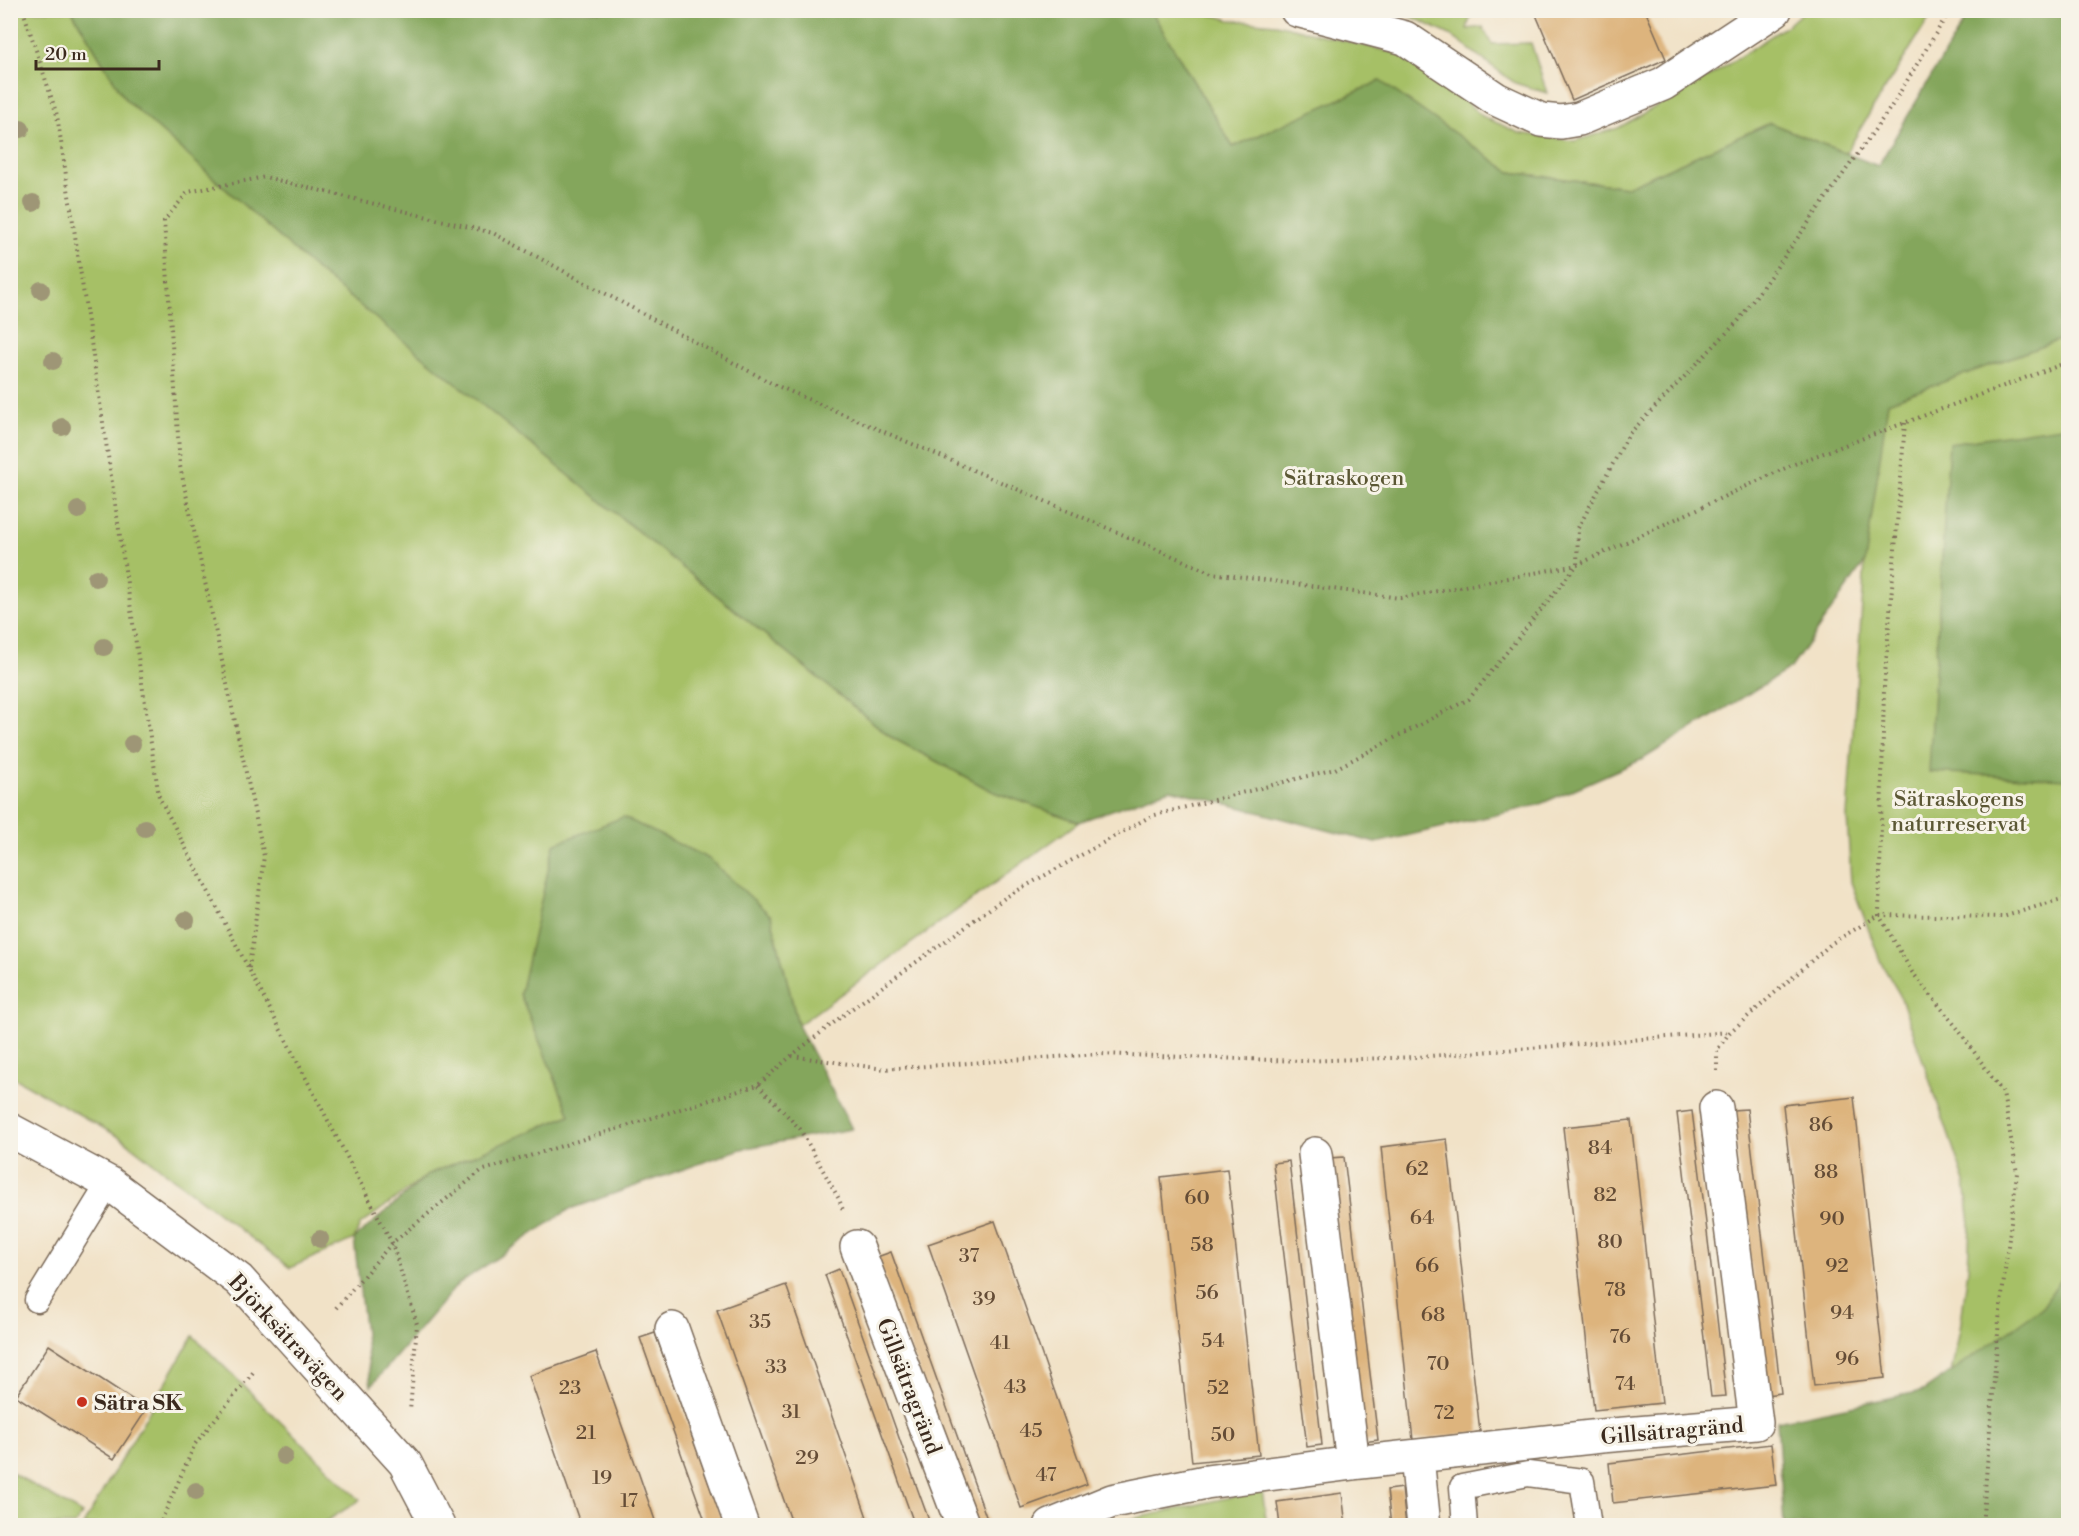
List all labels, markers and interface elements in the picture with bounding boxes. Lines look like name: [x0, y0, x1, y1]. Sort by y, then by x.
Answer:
scale bar: [36, 33, 159, 71]
text: 20 m: [45, 43, 87, 66]
park label: Sätraskogen: [1284, 465, 1404, 492]
park label: Sätraskogens naturreservat: [1891, 786, 2027, 838]
house number: 86: [1809, 1113, 1833, 1138]
house number: 84: [1588, 1136, 1612, 1161]
house number: 62: [1405, 1157, 1429, 1182]
house number: 88: [1814, 1160, 1838, 1185]
house number: 82: [1593, 1183, 1617, 1208]
house number: 60: [1184, 1186, 1210, 1211]
house number: 64: [1410, 1206, 1434, 1231]
house number: 90: [1819, 1207, 1845, 1232]
house number: 80: [1597, 1230, 1623, 1255]
house number: 58: [1190, 1233, 1214, 1258]
house number: 37: [959, 1244, 979, 1269]
house number: 66: [1415, 1254, 1439, 1279]
house number: 92: [1825, 1254, 1849, 1279]
street label: Björksätravägen: [222, 1268, 353, 1407]
house number: 78: [1604, 1278, 1626, 1303]
house number: 56: [1195, 1281, 1219, 1306]
house number: 39: [972, 1287, 996, 1312]
house number: 94: [1830, 1301, 1854, 1326]
house number: 68: [1421, 1303, 1445, 1328]
house number: 35: [749, 1310, 771, 1335]
street label: Gillsätragränd: [870, 1315, 947, 1459]
house number: 76: [1609, 1325, 1631, 1350]
house number: 54: [1201, 1329, 1225, 1354]
house number: 41: [990, 1331, 1011, 1356]
house number: 96: [1835, 1347, 1859, 1372]
house number: 70: [1427, 1352, 1449, 1377]
house number: 33: [765, 1355, 787, 1380]
house number: 74: [1615, 1372, 1636, 1397]
house number: 43: [1004, 1375, 1026, 1400]
house number: 23: [559, 1376, 581, 1401]
house number: 52: [1207, 1376, 1229, 1401]
place label: Sätra SK: [94, 1390, 184, 1417]
marker: Sätra SK: [75, 1395, 89, 1409]
house number: 31: [781, 1400, 801, 1425]
house number: 72: [1433, 1401, 1455, 1426]
street label: Gillsätragränd: [1599, 1412, 1745, 1451]
house number: 45: [1020, 1419, 1042, 1444]
house number: 21: [576, 1421, 597, 1446]
house number: 50: [1211, 1423, 1235, 1448]
house number: 29: [795, 1446, 819, 1471]
house number: 47: [1035, 1463, 1057, 1488]
house number: 19: [592, 1466, 612, 1491]
house number: 17: [620, 1489, 638, 1514]

